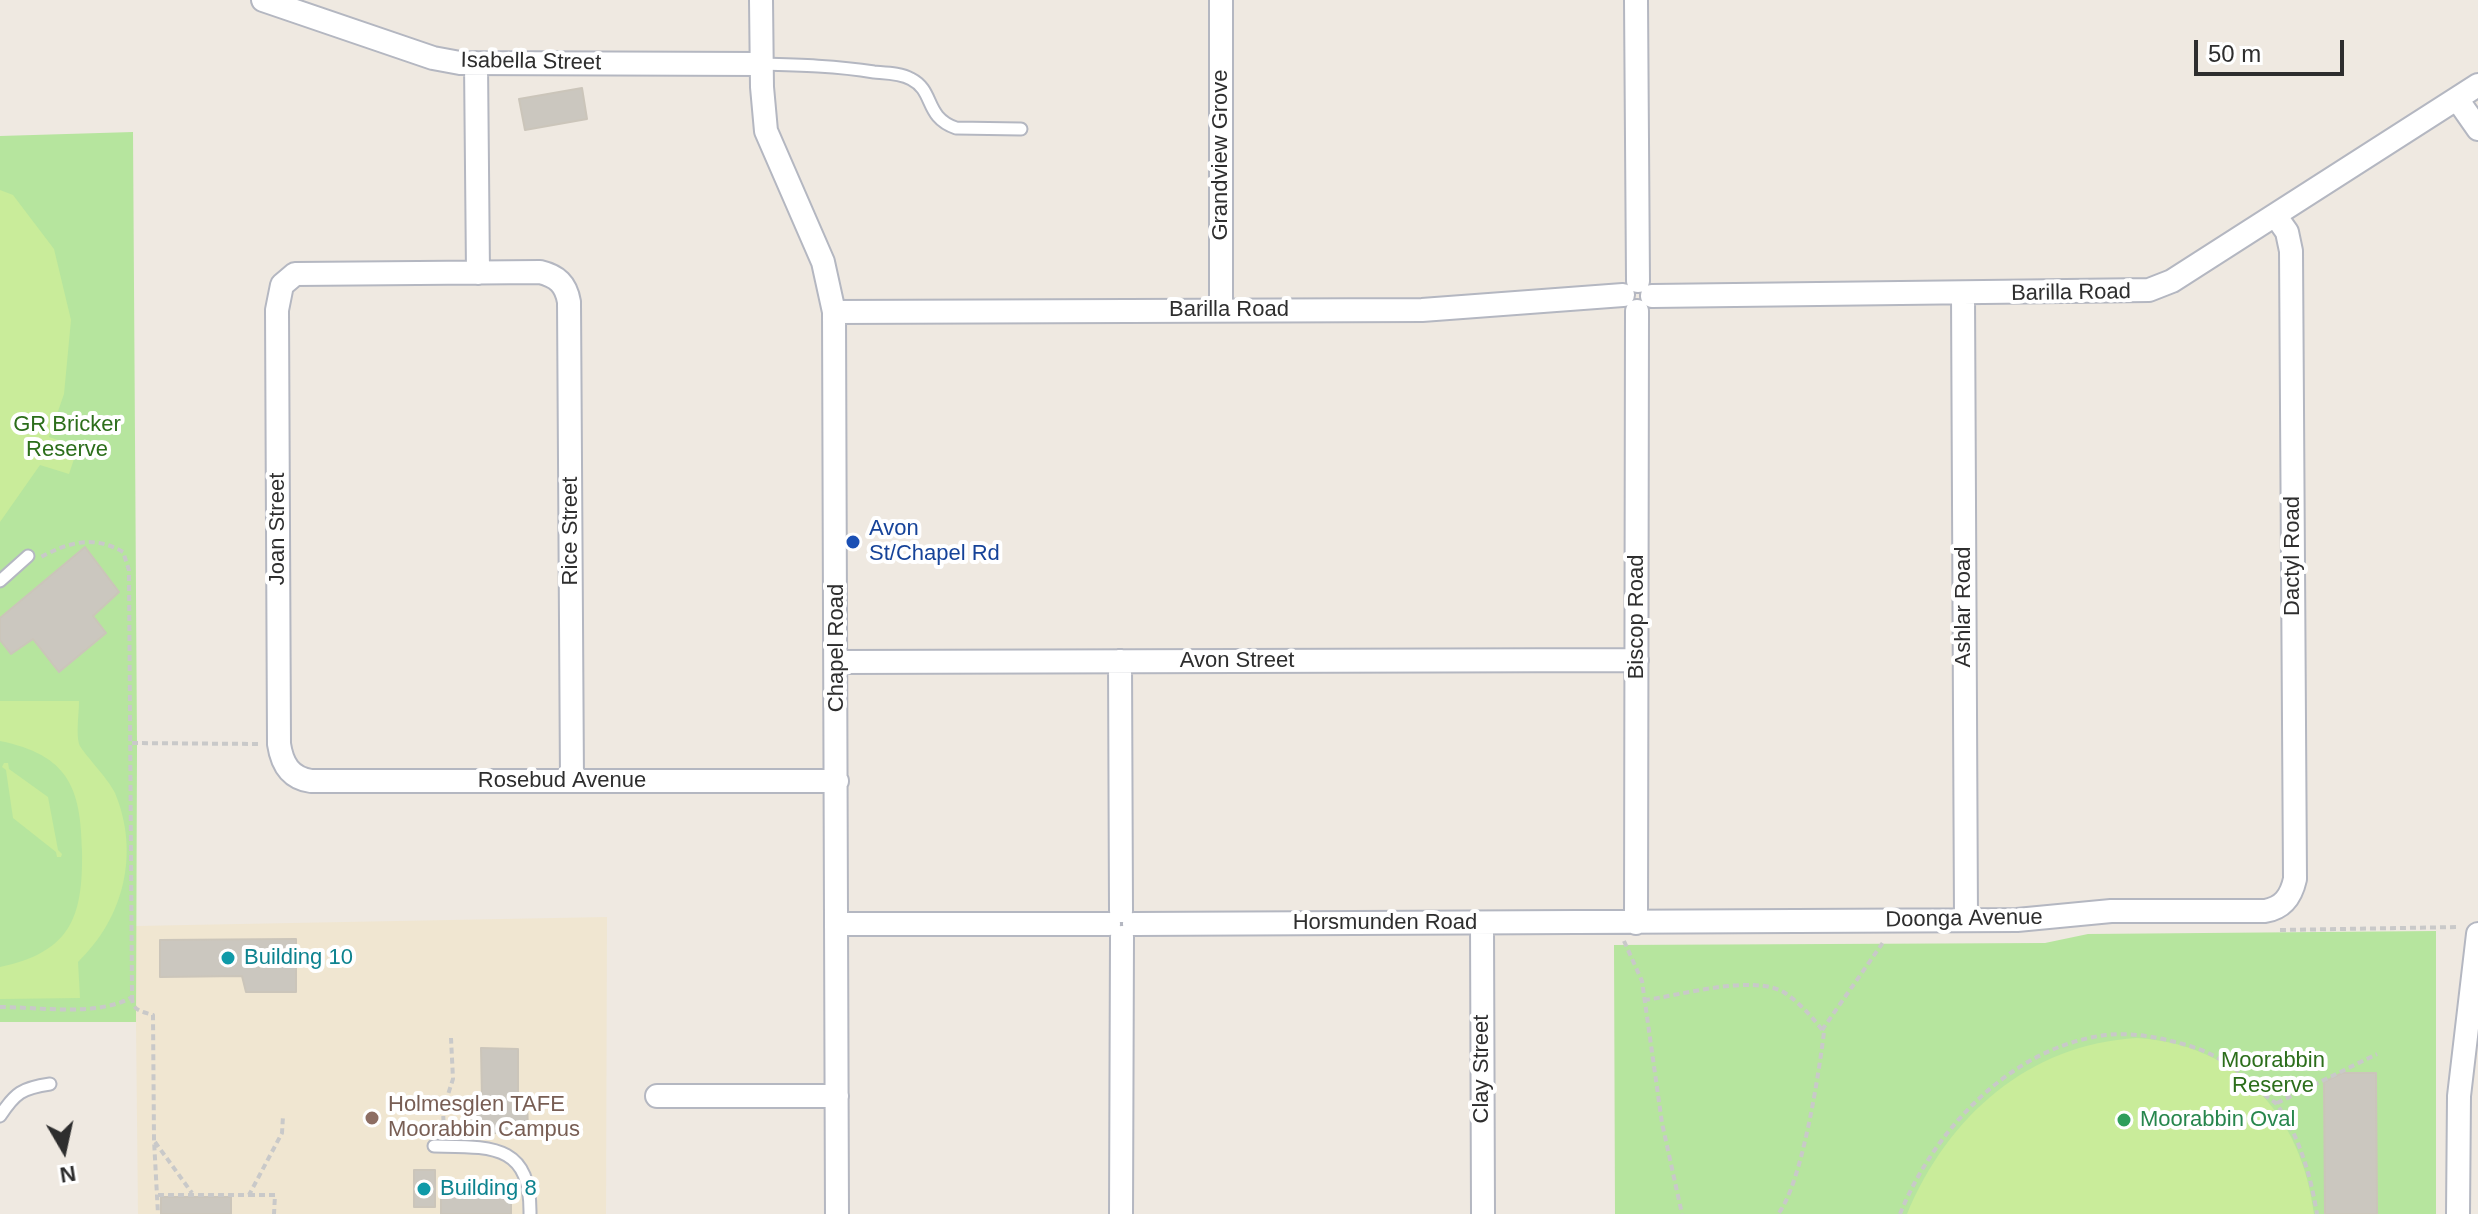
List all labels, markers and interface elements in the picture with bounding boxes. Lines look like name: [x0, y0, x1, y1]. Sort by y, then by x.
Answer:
scale bar: [2198, 24, 2348, 74]
text: 50 m: [2208, 40, 2261, 67]
street label: Isabella Street: [460, 48, 602, 76]
street label: Grandview Grove: [1208, 69, 1234, 241]
street label: Barilla Road: [2011, 279, 2131, 307]
street label: Barilla Road: [1169, 297, 1289, 323]
park label: GR Bricker Reserve: [13, 412, 121, 464]
street label: Joan Street: [265, 473, 291, 585]
street label: Rice Street: [558, 477, 584, 585]
street label: Dactyl Road: [2280, 496, 2306, 616]
place label: Avon St/Chapel Rd: [869, 516, 1000, 568]
marker: Avon St/Chapel Rd: [844, 533, 862, 551]
street label: Ashlar Road: [1951, 546, 1977, 668]
street label: Biscop Road: [1624, 555, 1650, 679]
street label: Chapel Road: [824, 584, 850, 712]
street label: Avon Street: [1180, 648, 1294, 674]
street label: Rosebud Avenue: [478, 768, 646, 794]
street label: Doonga Avenue: [1885, 904, 2043, 934]
street label: Horsmunden Road: [1293, 910, 1477, 936]
place label: Building 10: [244, 945, 353, 971]
marker: Building 10: [219, 949, 237, 967]
street label: Clay Street: [1469, 1015, 1495, 1123]
park label: Moorabbin Reserve: [2221, 1048, 2325, 1100]
place label: Holmesglen TAFE Moorabbin Campus: [388, 1092, 580, 1144]
place label: Moorabbin Oval: [2140, 1107, 2295, 1133]
marker: Holmesglen TAFE Moorabbin Campus: [363, 1109, 381, 1127]
north arrow: [24, 1110, 104, 1190]
marker: Moorabbin Oval: [2115, 1111, 2133, 1129]
text: N: [58, 1161, 78, 1188]
place label: Building 8: [440, 1176, 537, 1202]
marker: Building 8: [415, 1180, 433, 1198]

